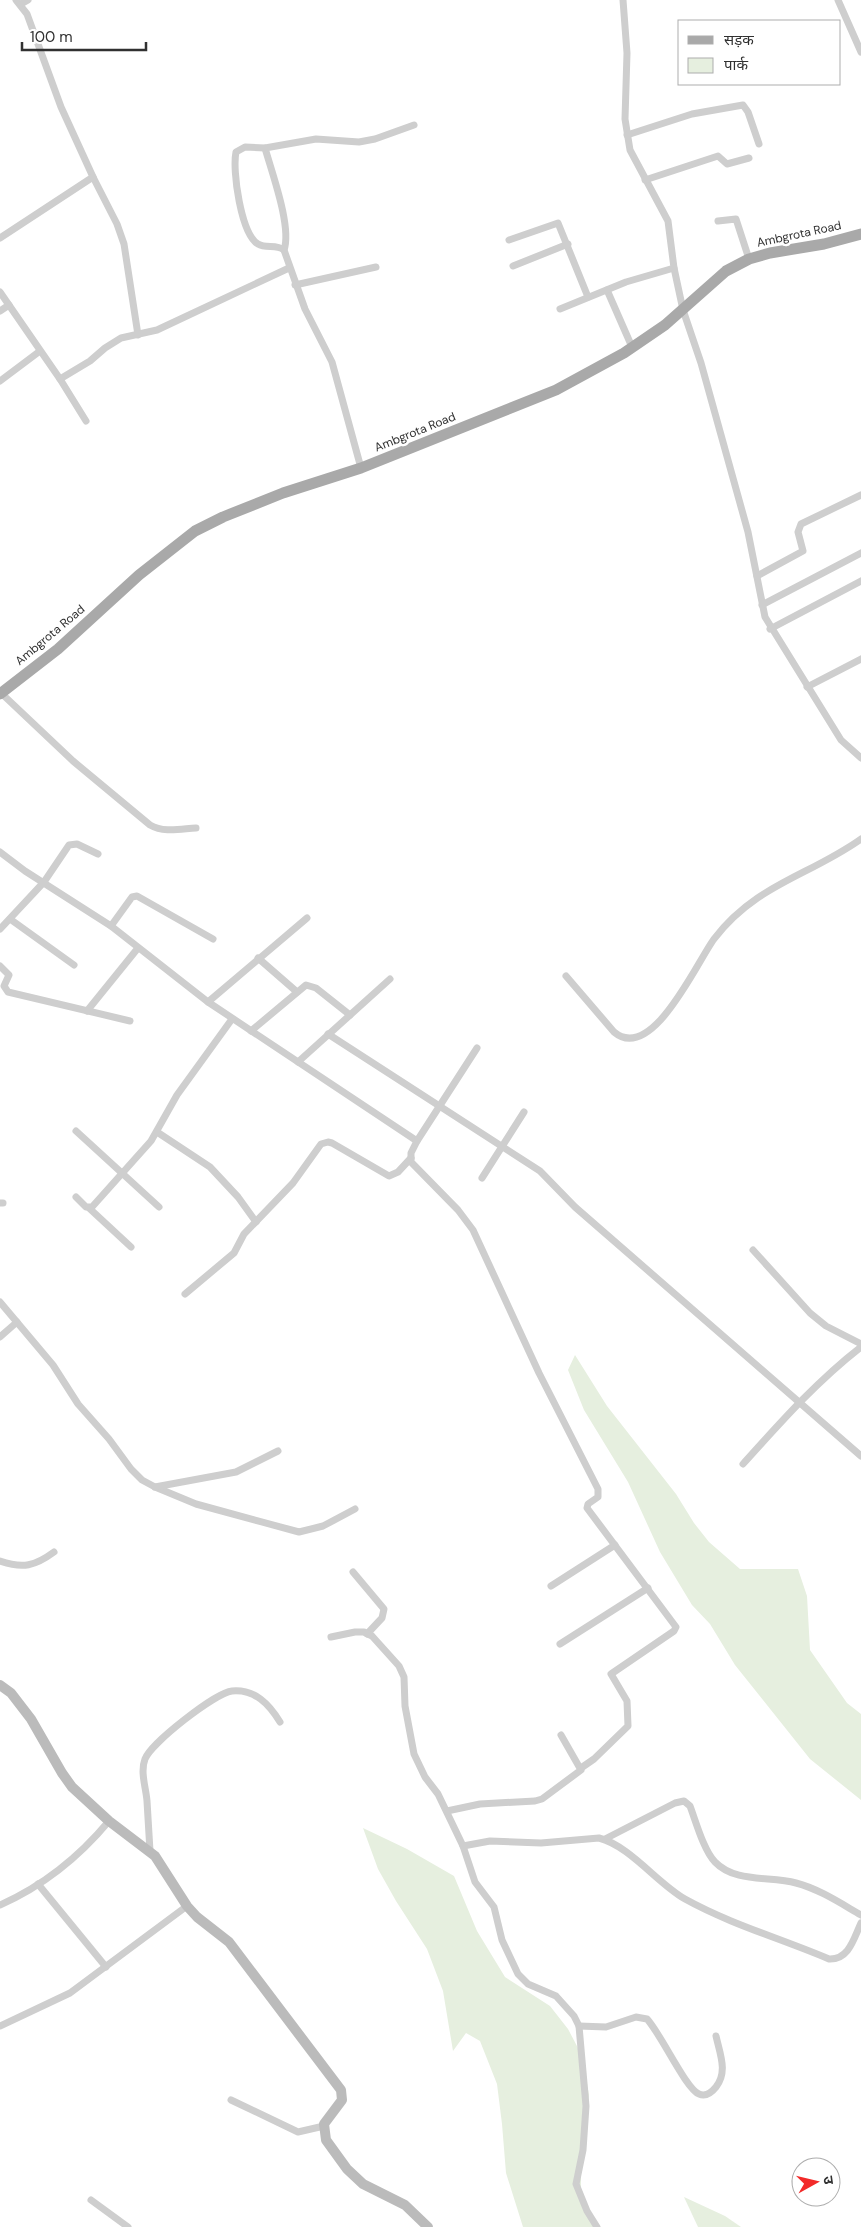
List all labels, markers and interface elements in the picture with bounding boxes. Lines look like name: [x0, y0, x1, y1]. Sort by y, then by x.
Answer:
scale bar: [22, 20, 146, 52]
legend: [678, 20, 841, 85]
text: 100 m: [30, 27, 73, 47]
text: सड़क: [724, 30, 754, 50]
text: पार्क: [724, 55, 748, 75]
street label: Ambgrota Road: [755, 217, 843, 251]
street label: Ambgrota Road: [372, 408, 458, 456]
street label: Ambgrota Road: [12, 601, 88, 669]
north arrow: [791, 2157, 841, 2207]
text: उ: [819, 2175, 838, 2186]

